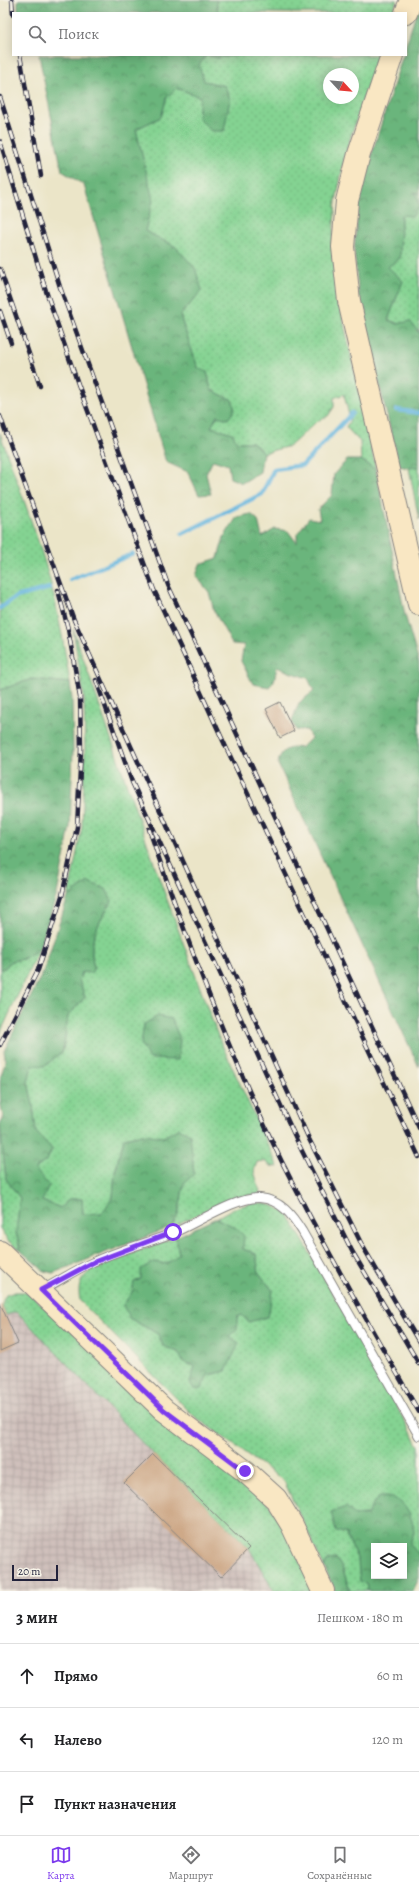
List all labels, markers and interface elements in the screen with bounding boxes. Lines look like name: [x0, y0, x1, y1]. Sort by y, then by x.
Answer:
search box: [12, 12, 407, 56]
icon: search: [26, 23, 48, 45]
text: Поиск: [58, 24, 99, 44]
north arrow: [323, 68, 359, 104]
route start: [164, 1223, 182, 1241]
route end: [236, 1462, 254, 1480]
map controls: [371, 1543, 407, 1579]
button: layers: [371, 1543, 407, 1579]
scale bar: [12, 1563, 58, 1582]
text: 20 m: [18, 1564, 40, 1579]
text: 3 мин: [16, 1606, 58, 1629]
text: Пешком · 180 m: [317, 1609, 403, 1626]
icon: ahead: [16, 1665, 38, 1687]
text: Прямо: [54, 1666, 98, 1686]
text: 60 m: [377, 1667, 403, 1684]
icon: left: [16, 1729, 38, 1751]
text: Налево: [54, 1730, 102, 1750]
text: 120 m: [372, 1731, 403, 1748]
icon: arrive: [16, 1793, 38, 1815]
text: Пункт назначения: [54, 1794, 176, 1814]
tab: Карта: [47, 1844, 75, 1883]
tab: Маршрут: [169, 1844, 213, 1883]
tab: Сохранённые: [307, 1844, 372, 1883]

